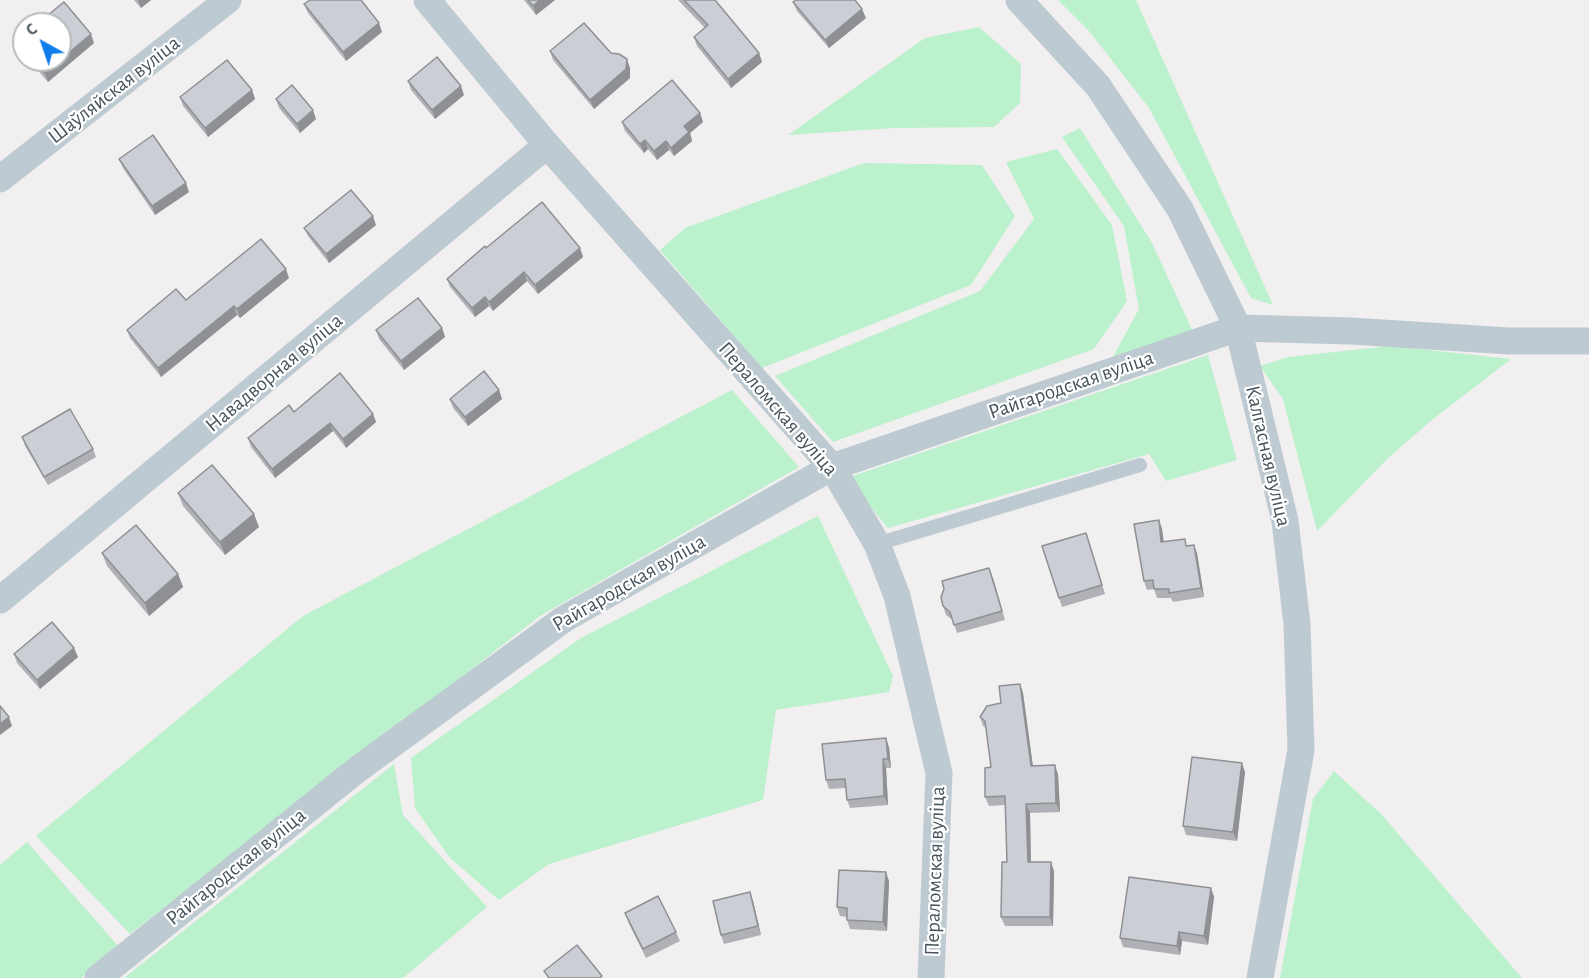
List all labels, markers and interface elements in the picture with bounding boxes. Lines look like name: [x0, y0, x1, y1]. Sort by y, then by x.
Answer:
north arrow: [12, 12, 72, 72]
text: С: [23, 21, 40, 39]
street label: Шаўляйская вуліца: [43, 30, 185, 150]
street label: Навадворная вуліца: [200, 308, 348, 438]
street label: Пераломская вуліца: [713, 337, 843, 481]
street label: Райгародская вуліца: [985, 345, 1157, 425]
street label: Калгасная вуліца: [1240, 383, 1296, 529]
street label: Райгародская вуліца: [548, 529, 710, 637]
street label: Пераломская вуліца: [919, 786, 951, 956]
street label: Райгародская вуліца: [161, 803, 311, 931]

